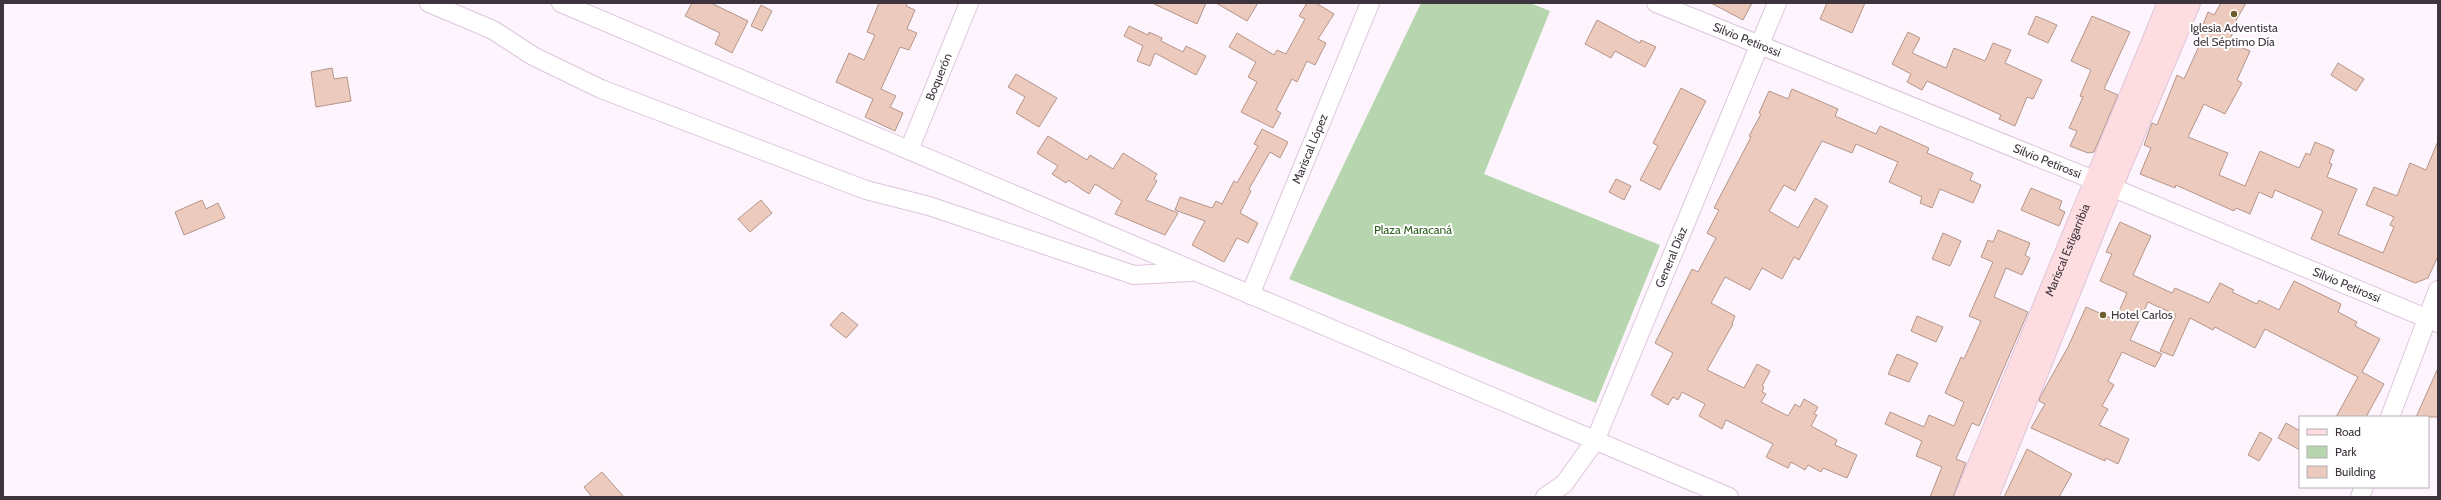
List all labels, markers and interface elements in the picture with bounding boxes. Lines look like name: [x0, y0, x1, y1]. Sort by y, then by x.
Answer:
marker: Iglesia Adventista del Séptimo Día: [2229, 9, 2239, 19]
street label: Silvio Petirossi: [1711, 19, 1783, 60]
place label: Iglesia Adventista del Séptimo Día: [2190, 20, 2278, 49]
street label: Boquerón: [922, 50, 955, 103]
street label: Mariscal López: [1288, 111, 1331, 186]
street label: Silvio Petirossi: [2011, 140, 2084, 181]
street label: Mariscal Estigarribia: [2041, 201, 2093, 298]
park label: Plaza Maracaná: [1374, 222, 1452, 237]
street label: General Díaz: [1652, 224, 1690, 290]
street label: Silvio Petirossi: [2311, 264, 2383, 305]
place label: Hotel Carlos: [2111, 307, 2173, 322]
marker: Hotel Carlos: [2098, 310, 2108, 320]
legend: [2299, 416, 2429, 488]
text: Road: [2335, 424, 2361, 439]
text: Park: [2335, 444, 2357, 459]
text: Building: [2335, 464, 2377, 479]

